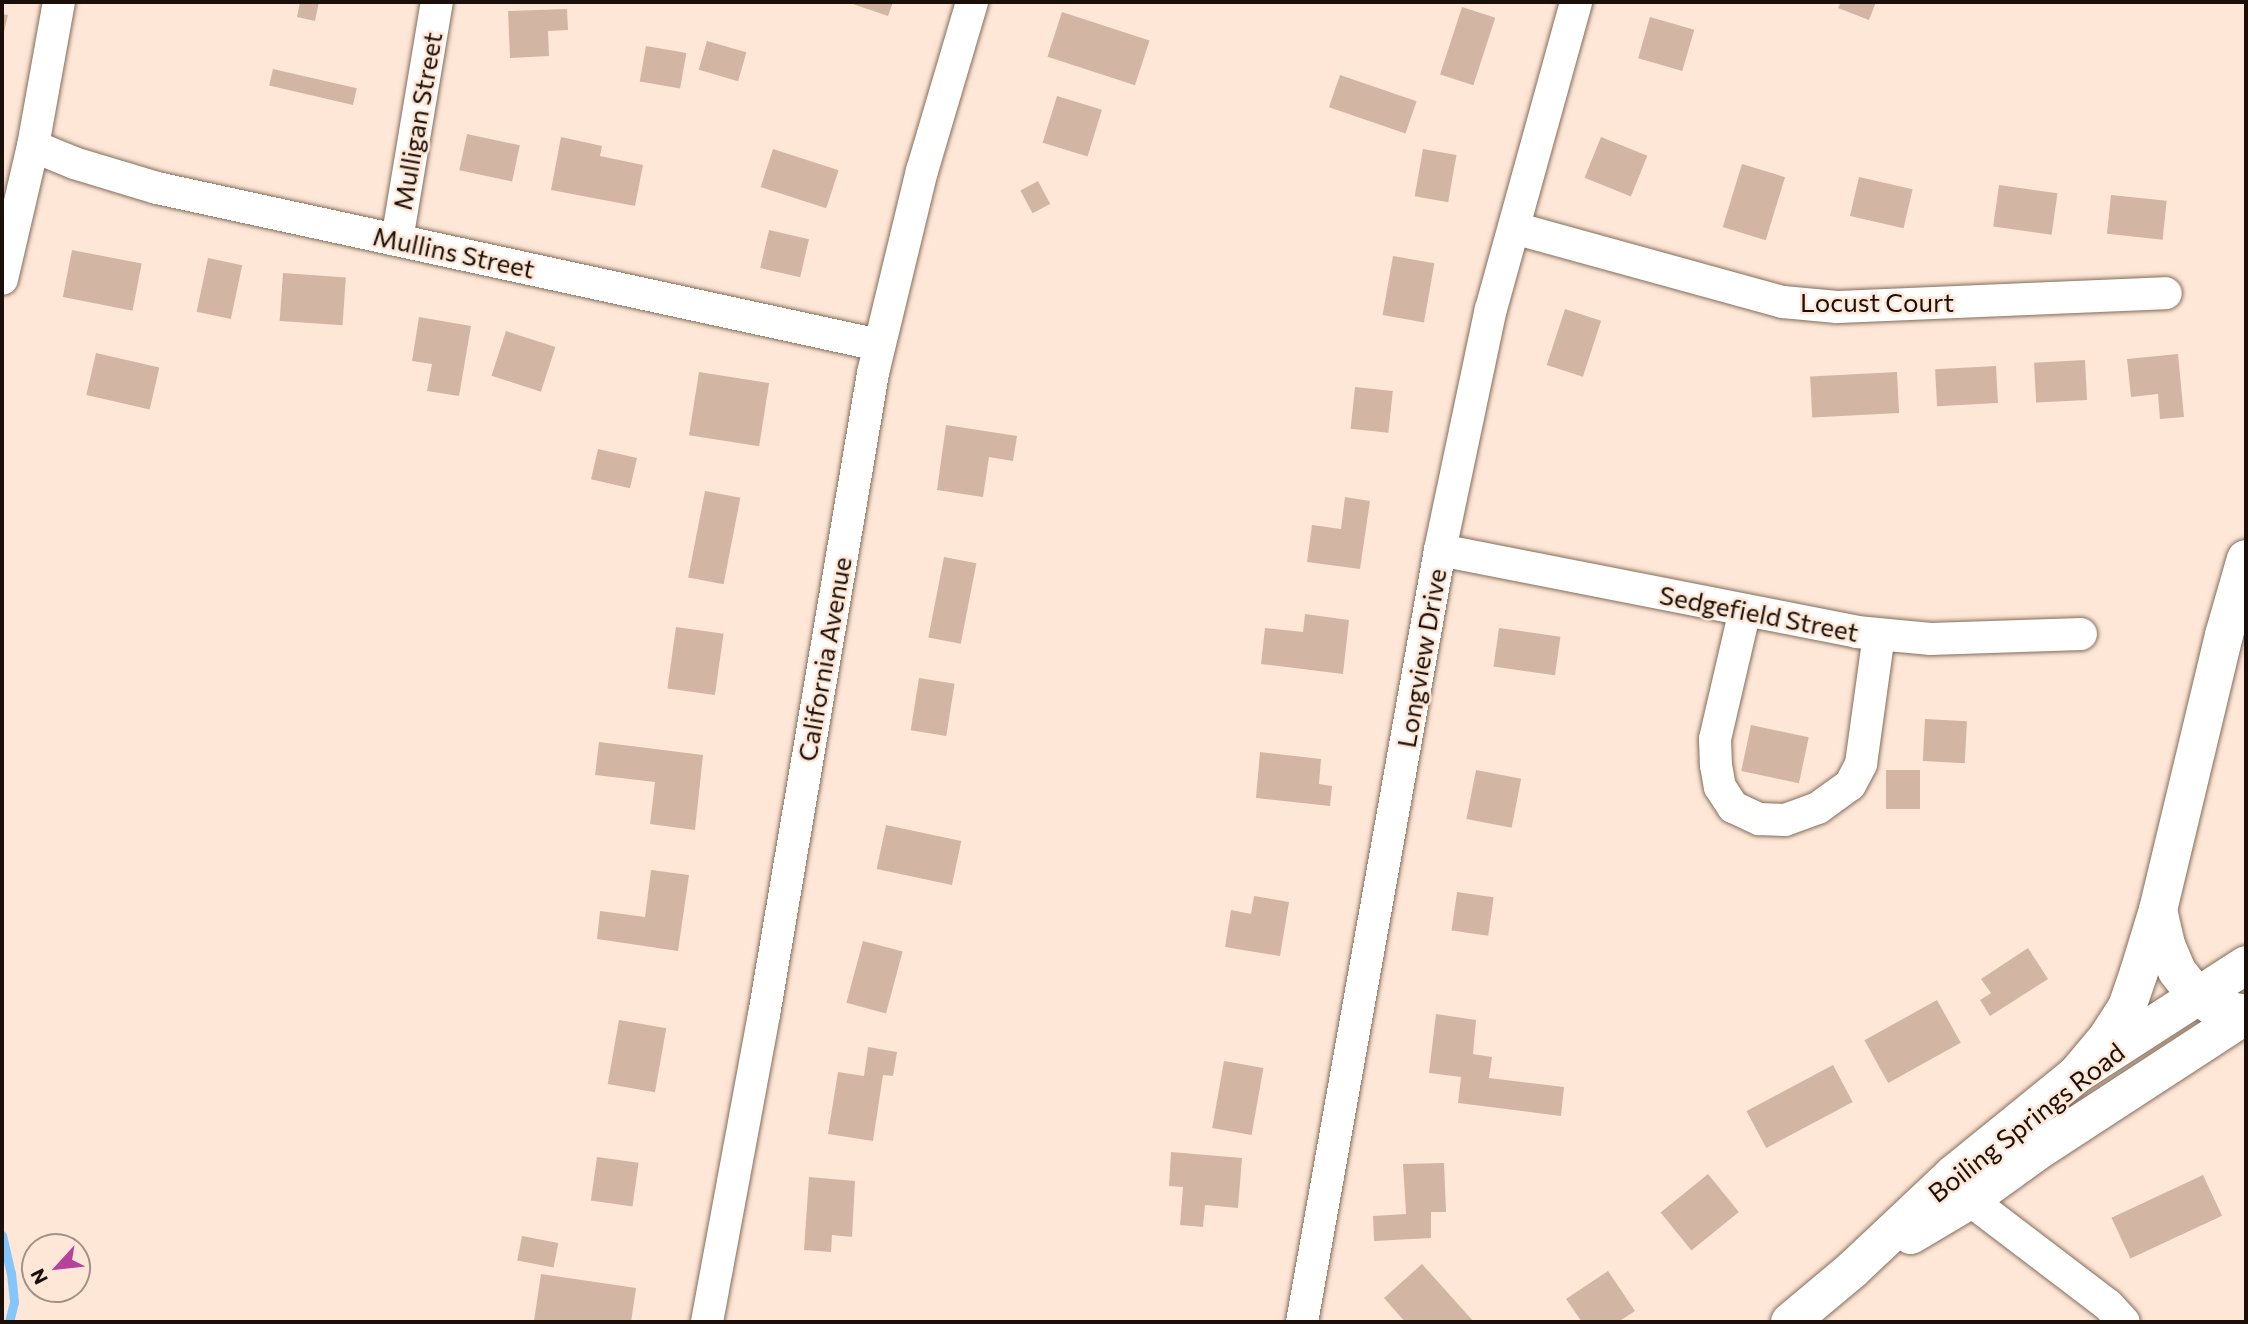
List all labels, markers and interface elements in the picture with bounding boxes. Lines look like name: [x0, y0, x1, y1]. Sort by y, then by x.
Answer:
street label: Mulligan Street: [386, 30, 448, 212]
street label: Mullins Street: [370, 220, 538, 284]
street label: Locust Court: [1800, 286, 1954, 318]
street label: California Avenue: [791, 554, 857, 764]
street label: Longview Drive: [1390, 566, 1452, 750]
street label: Sedgefield Street: [1657, 578, 1861, 648]
street label: Boiling Springs Road: [1922, 1036, 2130, 1208]
north arrow: [21, 1233, 91, 1303]
text: N: [25, 1265, 52, 1288]

